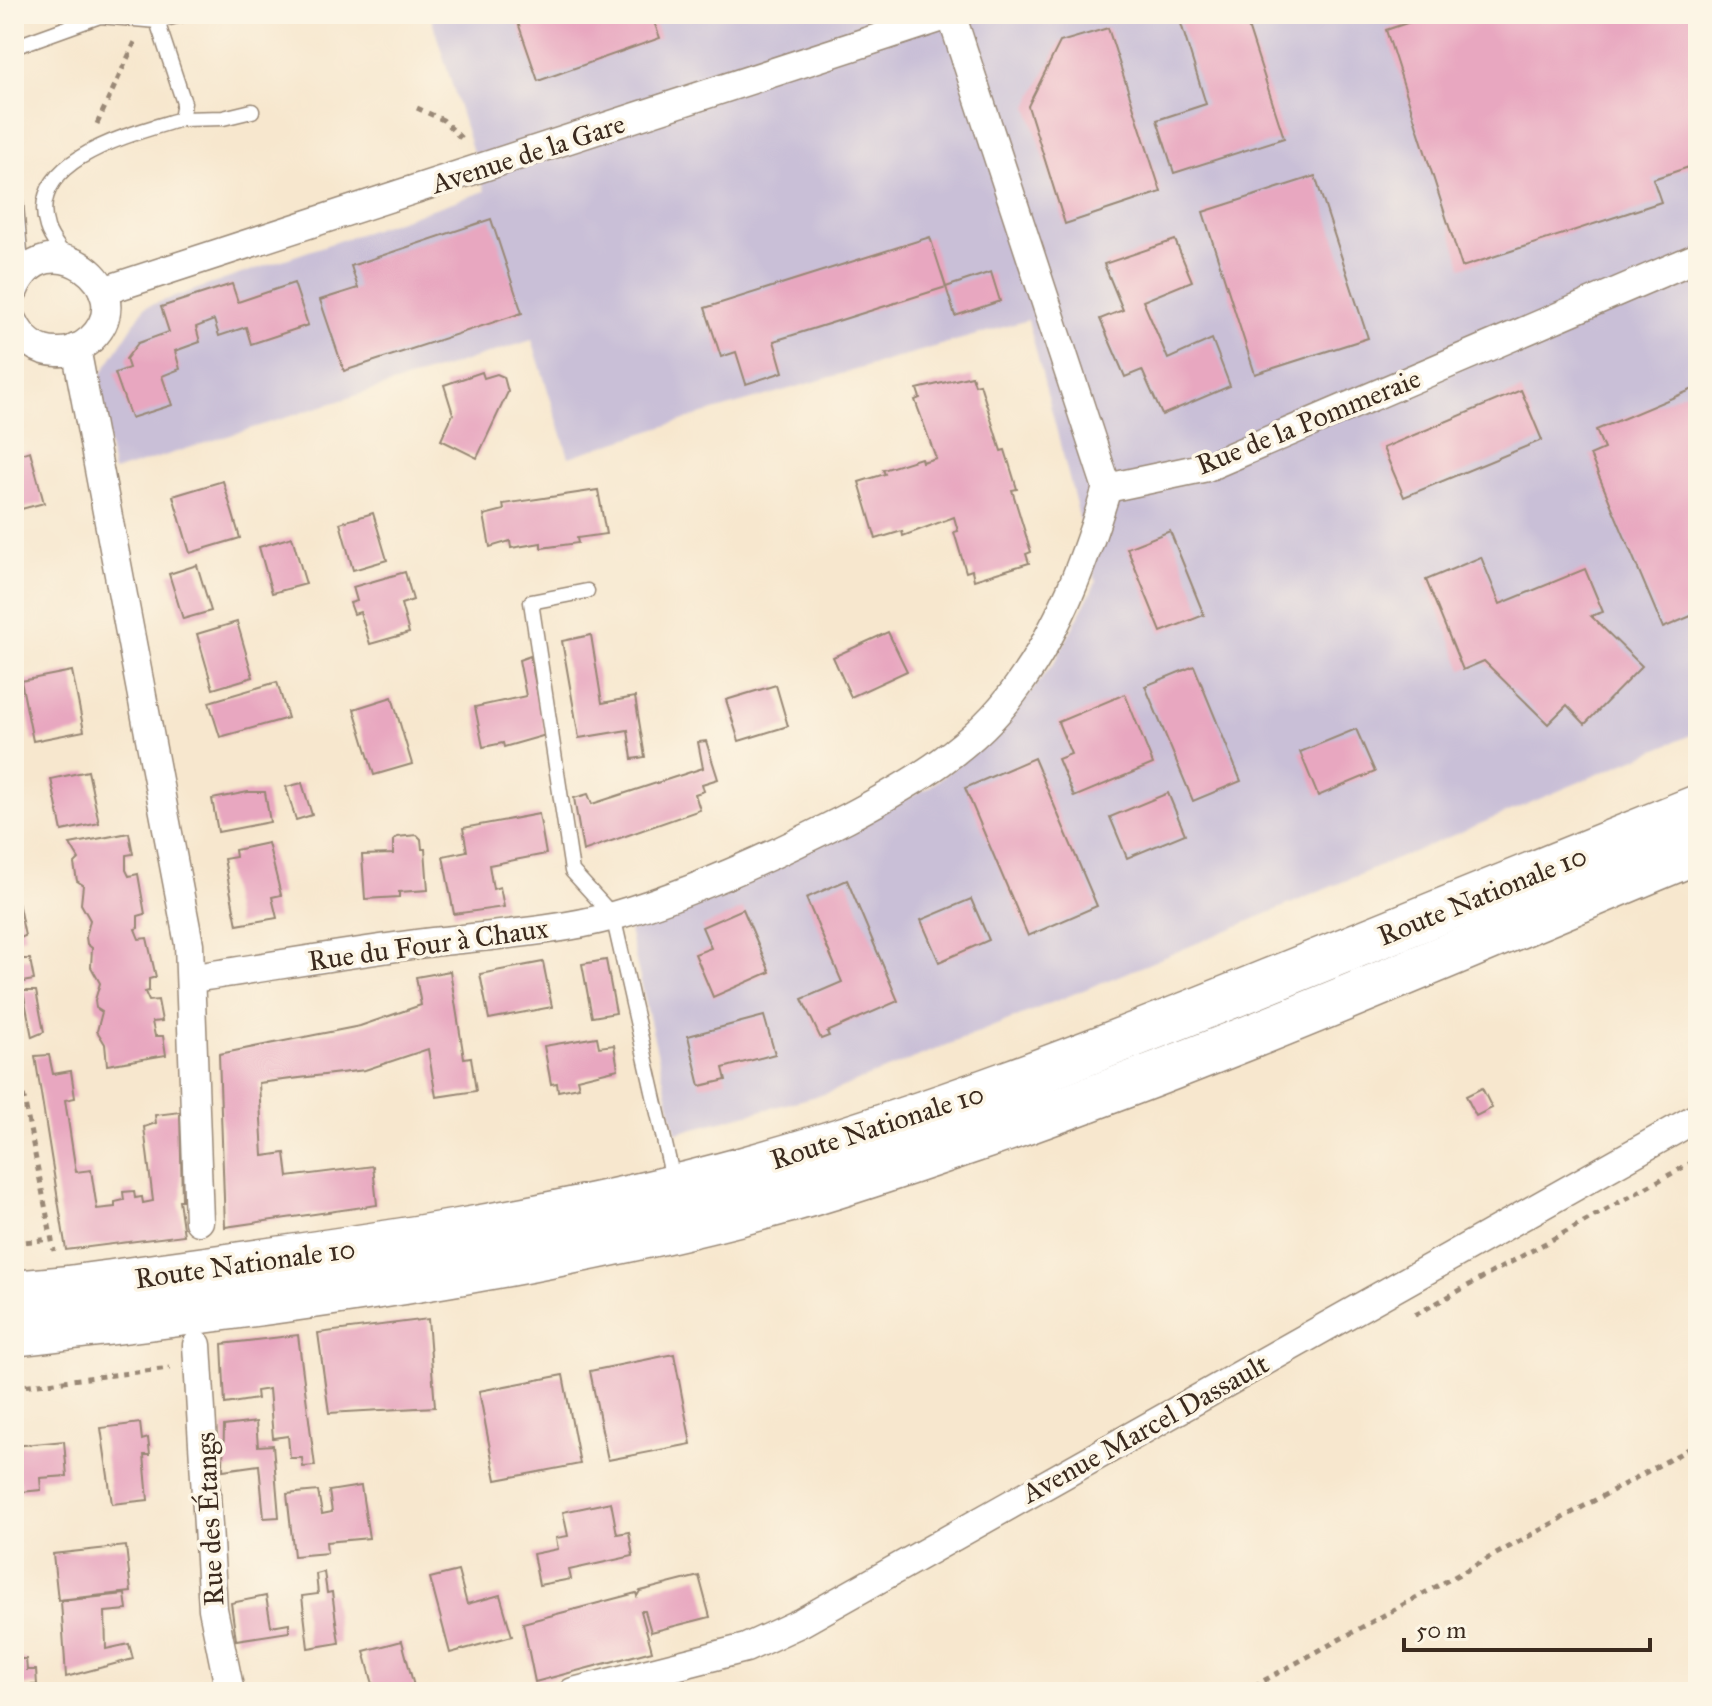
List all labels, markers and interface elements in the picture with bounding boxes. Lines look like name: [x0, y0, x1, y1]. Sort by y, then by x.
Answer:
street label: Avenue de la Gare: [426, 106, 629, 202]
street label: Rue de la Pommeraie: [1191, 360, 1426, 482]
street label: Route Nationale 10: [1373, 838, 1592, 953]
street label: Rue du Four à Chaux: [306, 910, 551, 979]
street label: Route Nationale 10: [766, 1075, 988, 1177]
street label: Route Nationale 10: [133, 1231, 358, 1296]
street label: Avenue Marcel Dassault: [1015, 1346, 1275, 1511]
street label: Rue des Étangs: [187, 1431, 232, 1607]
scale bar: [1404, 1602, 1650, 1652]
text: 50 m: [1416, 1615, 1466, 1645]

